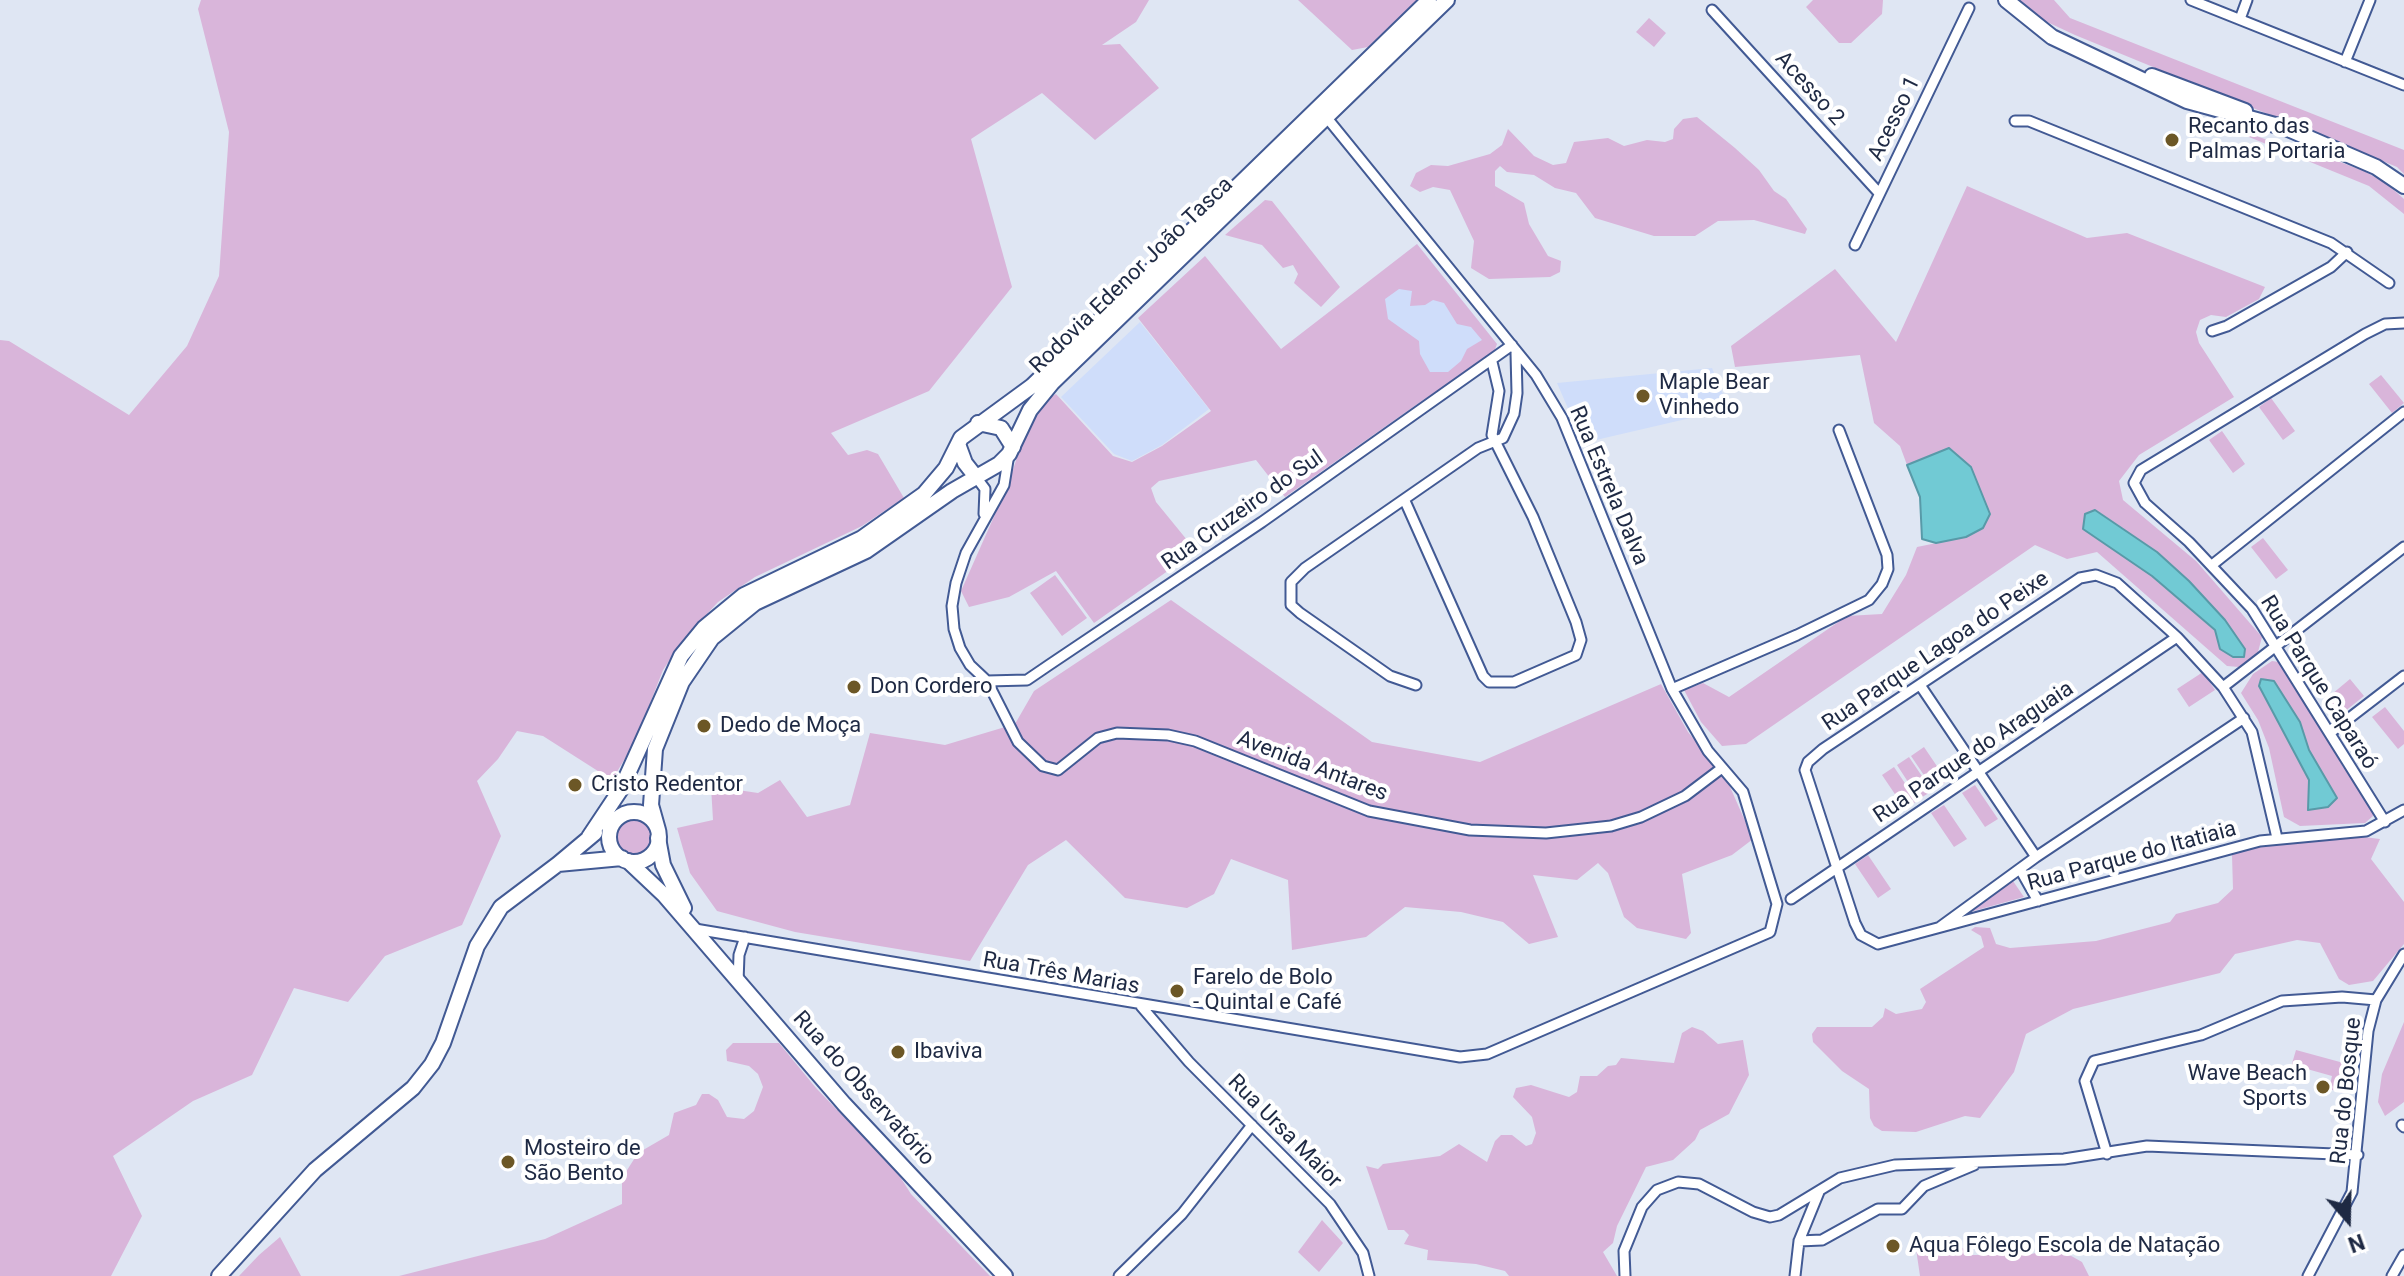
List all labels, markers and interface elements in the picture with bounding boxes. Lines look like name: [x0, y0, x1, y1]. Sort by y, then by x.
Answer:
street label: Acesso 2: [1769, 46, 1849, 132]
street label: Acesso 1: [1863, 72, 1927, 166]
place label: Recanto das Palmas Portaria: [2188, 114, 2345, 166]
marker: Recanto das Palmas Portaria: [2163, 131, 2181, 149]
street label: Rodovia Edenor João Tasca: [1025, 172, 1239, 380]
place label: Maple Bear Vinhedo: [1659, 370, 1770, 422]
marker: Maple Bear Vinhedo: [1634, 387, 1652, 405]
street label: Rua Estrela Dalva: [1563, 403, 1653, 569]
street label: Rua Cruzeiro do Sul: [1157, 445, 1329, 577]
street label: Rua Parque Lagoa do Peixe: [1818, 566, 2054, 738]
street label: Rua Parque Caparaó: [2254, 591, 2382, 775]
place label: Don Cordero: [870, 674, 993, 700]
street label: Rua Parque do Araguaia: [1869, 676, 2079, 830]
marker: Don Cordero: [845, 678, 863, 696]
place label: Dedo de Moça: [720, 713, 861, 739]
marker: Dedo de Moça: [695, 717, 713, 735]
street label: Avenida Antares: [1233, 726, 1391, 808]
place label: Cristo Redentor: [591, 772, 743, 798]
marker: Cristo Redentor: [566, 776, 584, 794]
street label: Rua Parque do Itatiaia: [2025, 816, 2239, 898]
street label: Rua Três Marias: [981, 947, 1141, 1001]
place label: Farelo de Bolo - Quintal e Café: [1193, 965, 1342, 1016]
marker: Farelo de Bolo - Quintal e Café: [1168, 982, 1186, 1000]
street label: Rua do Observatório: [787, 1006, 939, 1172]
street label: Rua do Bosque: [2326, 1016, 2368, 1166]
place label: Ibaviva: [914, 1039, 983, 1065]
marker: Ibaviva: [889, 1043, 907, 1061]
place label: Wave Beach Sports: [2187, 1061, 2307, 1112]
street label: Rua Ursa Maior: [1222, 1070, 1346, 1194]
marker: Wave Beach Sports: [2314, 1078, 2332, 1096]
place label: Mosteiro de São Bento: [524, 1136, 641, 1188]
marker: Mosteiro de São Bento: [499, 1153, 517, 1171]
north arrow: [2308, 1180, 2388, 1260]
text: N: [2345, 1229, 2368, 1257]
place label: Aqua Fôlego Escola de Natação: [1909, 1233, 2220, 1259]
marker: Aqua Fôlego Escola de Natação: [1884, 1237, 1902, 1255]

